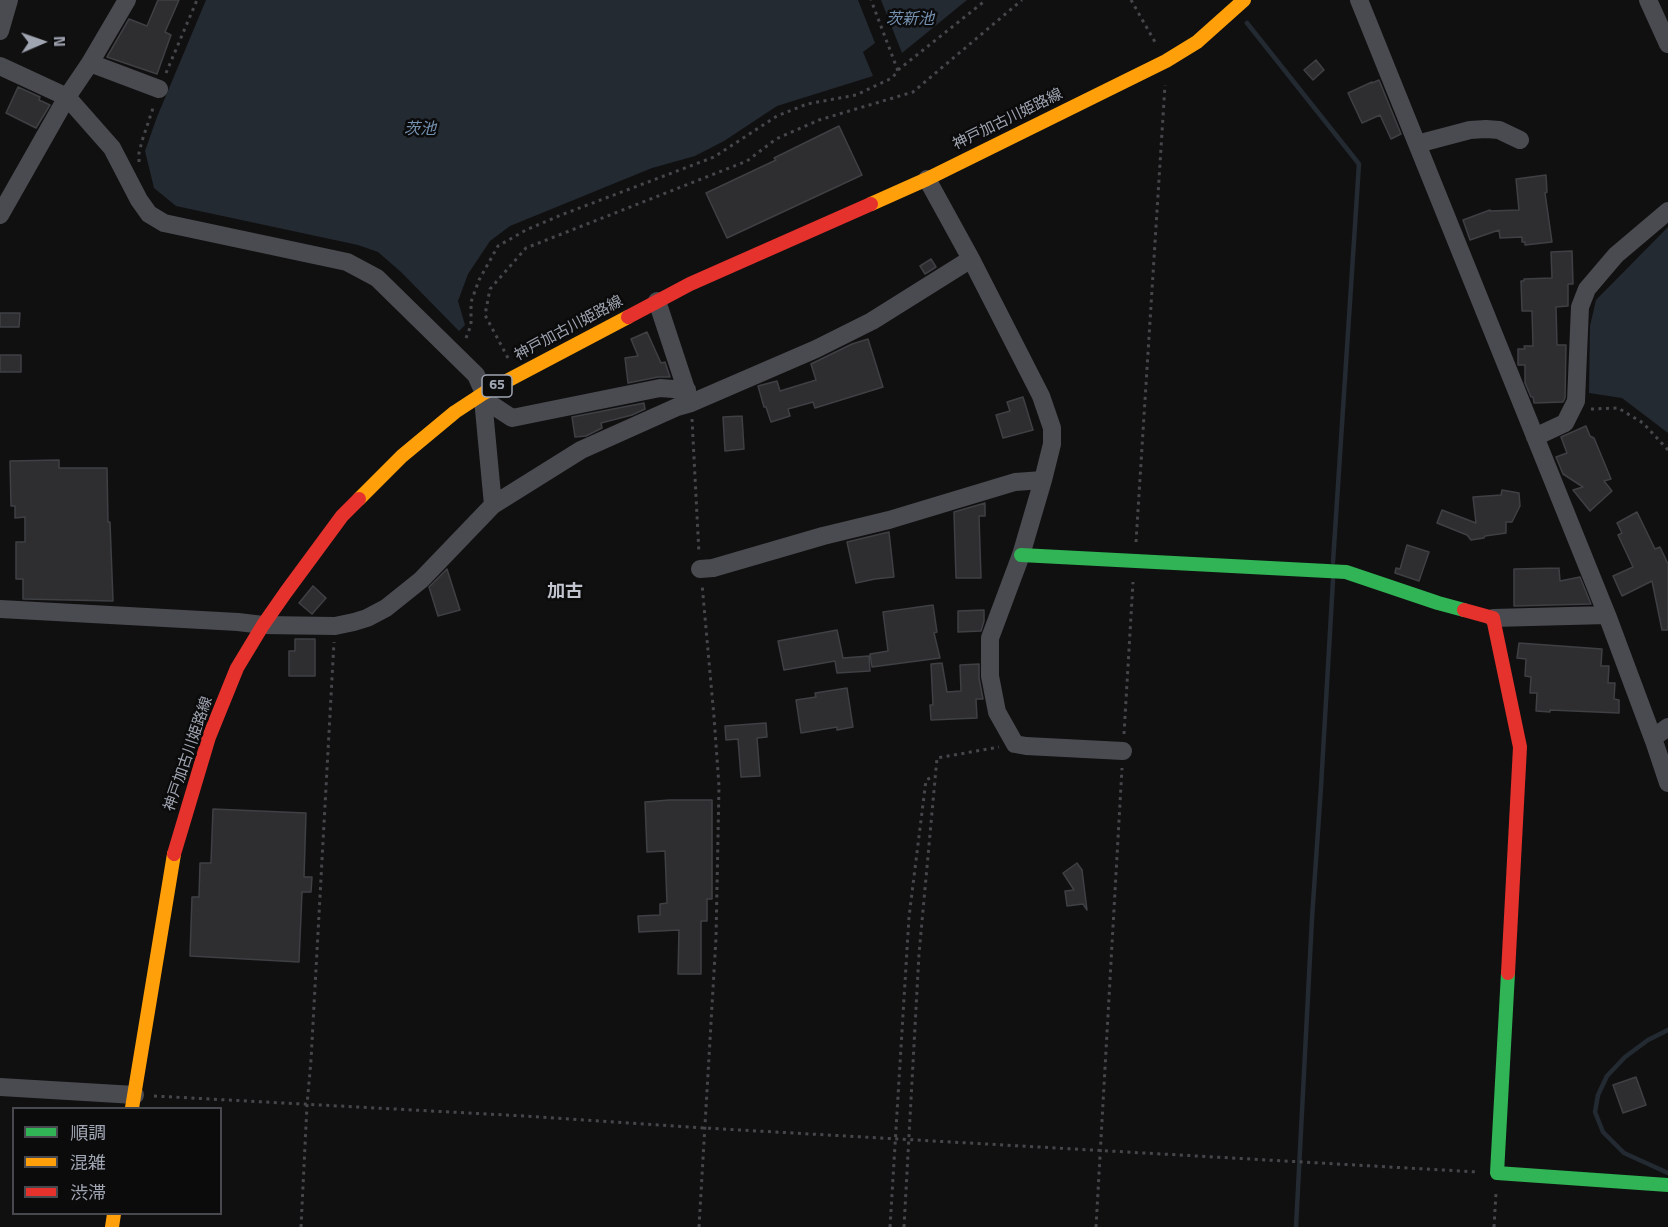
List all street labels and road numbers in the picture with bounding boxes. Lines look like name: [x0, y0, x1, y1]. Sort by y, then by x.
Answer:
street label: 神戸加古川姫路線: [950, 86, 1066, 154]
street label: 神戸加古川姫路線: [512, 293, 626, 365]
road number: 65: [482, 375, 512, 397]
street label: 神戸加古川姫路線: [161, 694, 217, 814]

